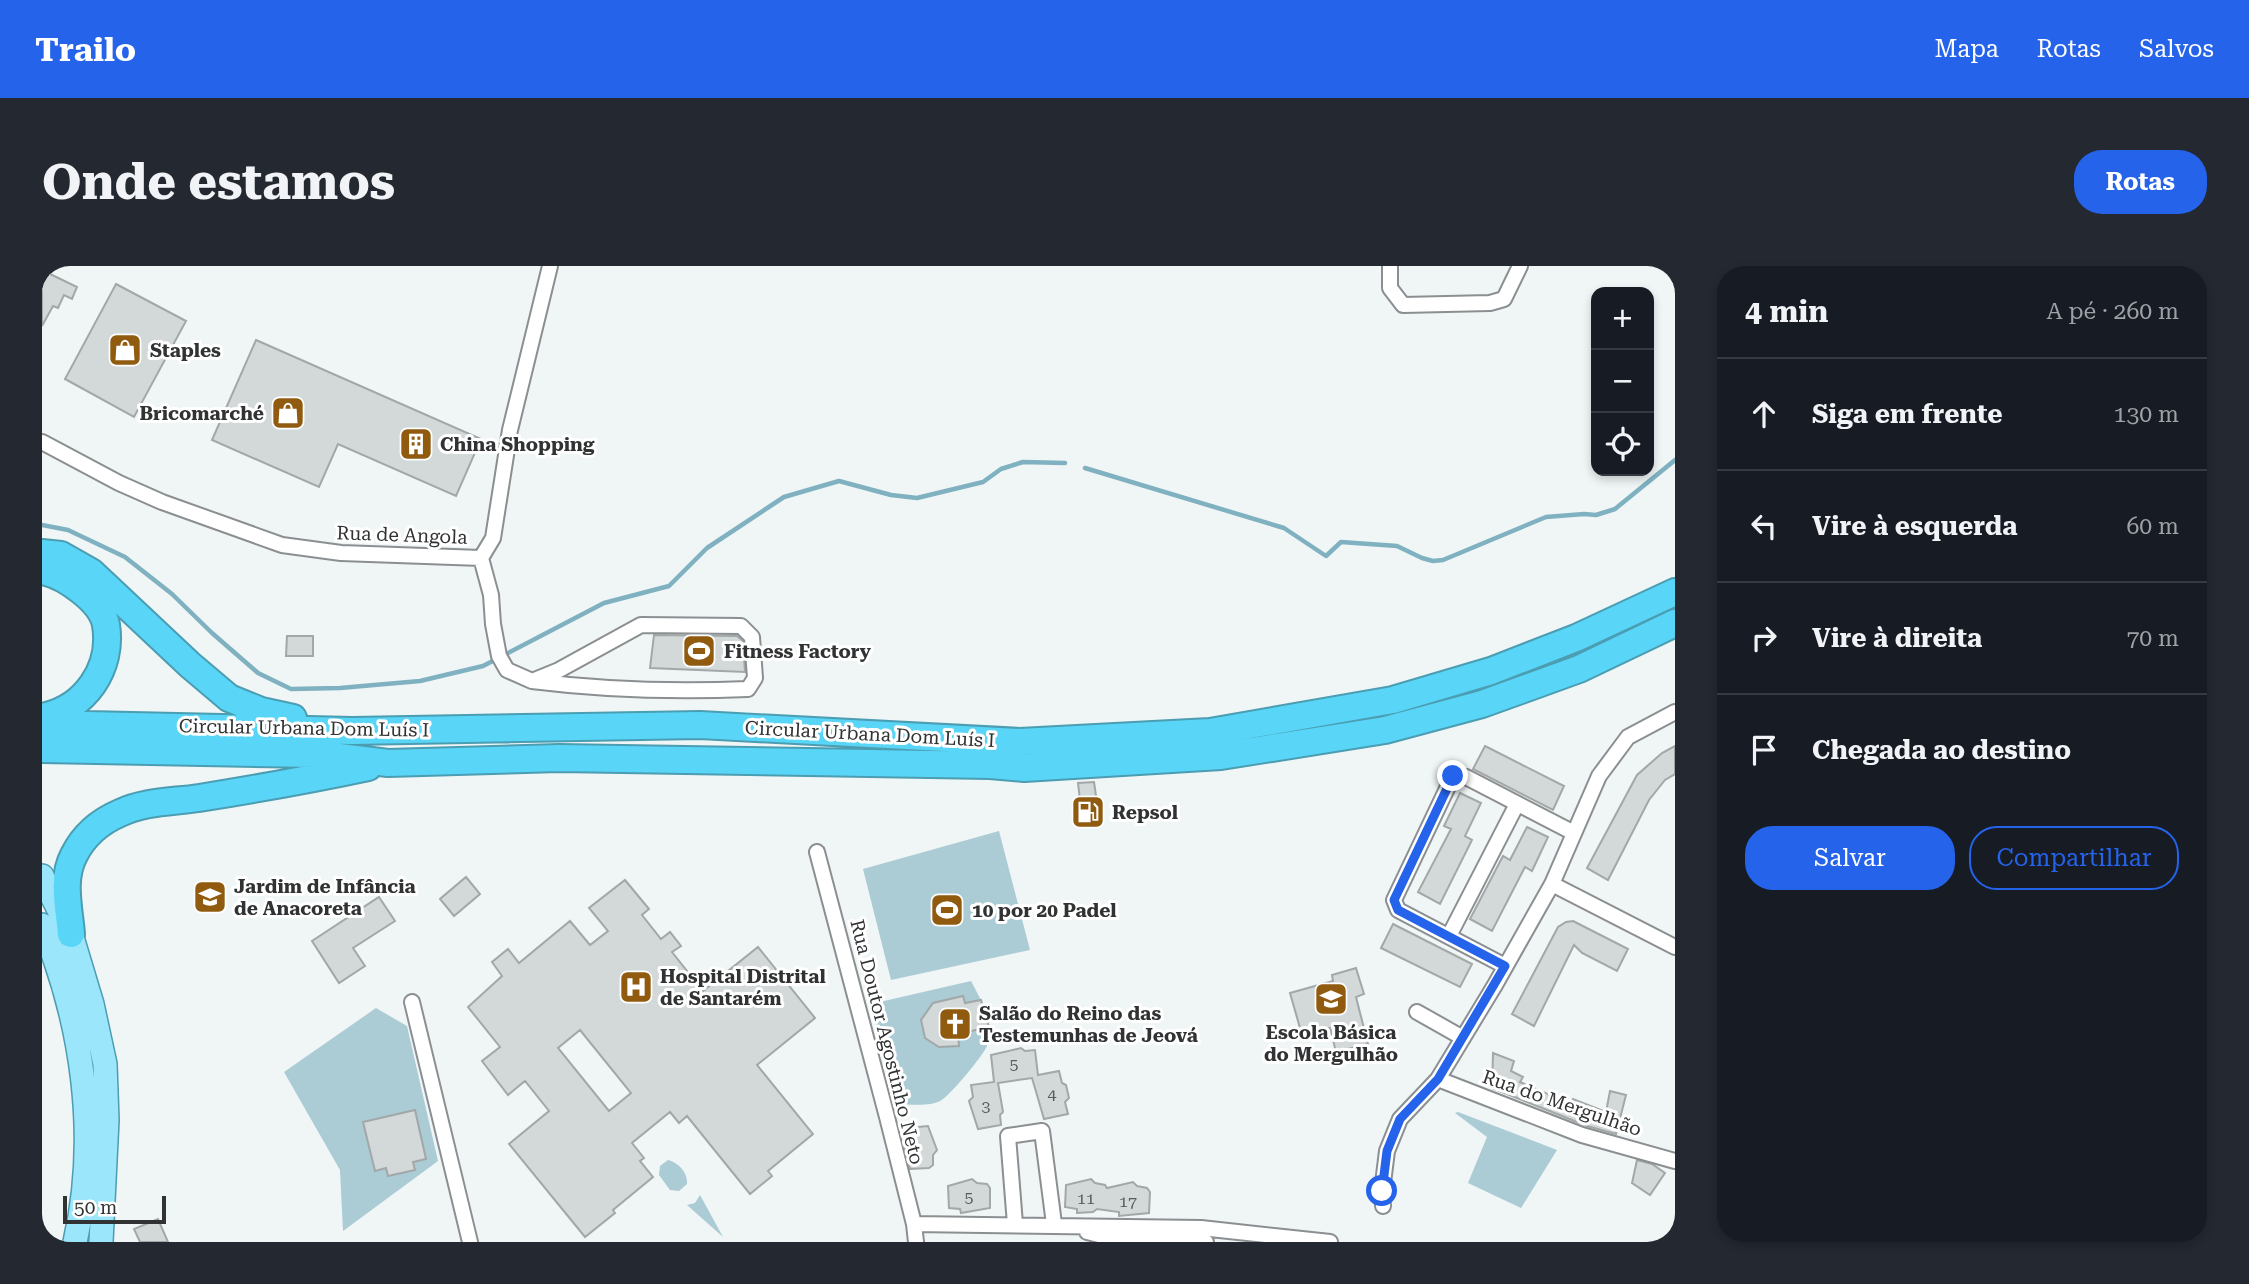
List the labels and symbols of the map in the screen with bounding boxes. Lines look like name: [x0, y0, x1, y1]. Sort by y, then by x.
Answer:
shop icon: Staples: [106, 331, 144, 369]
place label: Staples: [150, 339, 221, 362]
shop icon: Bricomarché: [269, 394, 307, 432]
place label: Bricomarché: [139, 402, 264, 425]
building icon: China Shopping: [397, 425, 435, 463]
place label: China Shopping: [440, 433, 595, 456]
street label: Rua de Angola: [336, 521, 469, 549]
sports icon: Fitness Factory: [680, 632, 718, 670]
place label: Fitness Factory: [724, 640, 872, 663]
street label: Circular Urbana Dom Luís I: [179, 714, 429, 742]
street label: Circular Urbana Dom Luís I: [744, 716, 996, 752]
route end: [1437, 760, 1468, 791]
fuel station icon: Repsol: [1069, 793, 1107, 831]
place label: Repsol: [1112, 801, 1178, 824]
place label: Jardim de Infância de Anacoreta: [234, 875, 416, 920]
school or university icon: Jardim de Infância de Anacoreta: [191, 878, 229, 916]
sports icon: 10 por 20 Padel: [928, 891, 966, 929]
place label: 10 por 20 Padel: [972, 899, 1117, 922]
street label: Rua Doutor Agostinho Neto: [845, 917, 929, 1167]
place label: Hospital Distrital de Santarém: [660, 965, 826, 1010]
hospital icon: Hospital Distrital de Santarém: [617, 968, 655, 1006]
school or university icon: Escola Básica do Mergulhão: [1312, 980, 1350, 1018]
place label: Salão do Reino das Testemunhas de Jeová: [979, 1002, 1198, 1047]
church icon: Salão do Reino das Testemunhas de Jeová: [936, 1005, 974, 1043]
place label: Escola Básica do Mergulhão: [1264, 1021, 1398, 1066]
house number: 5: [1010, 1055, 1019, 1074]
street label: Rua do Mergulhão: [1479, 1065, 1645, 1141]
house number: 4: [1048, 1085, 1057, 1104]
house number: 3: [982, 1097, 991, 1116]
route start: [1366, 1175, 1397, 1206]
house number: 5: [965, 1188, 974, 1207]
house number: 11: [1077, 1189, 1095, 1208]
house number: 17: [1119, 1192, 1137, 1211]
scale bar: [63, 1193, 166, 1225]

